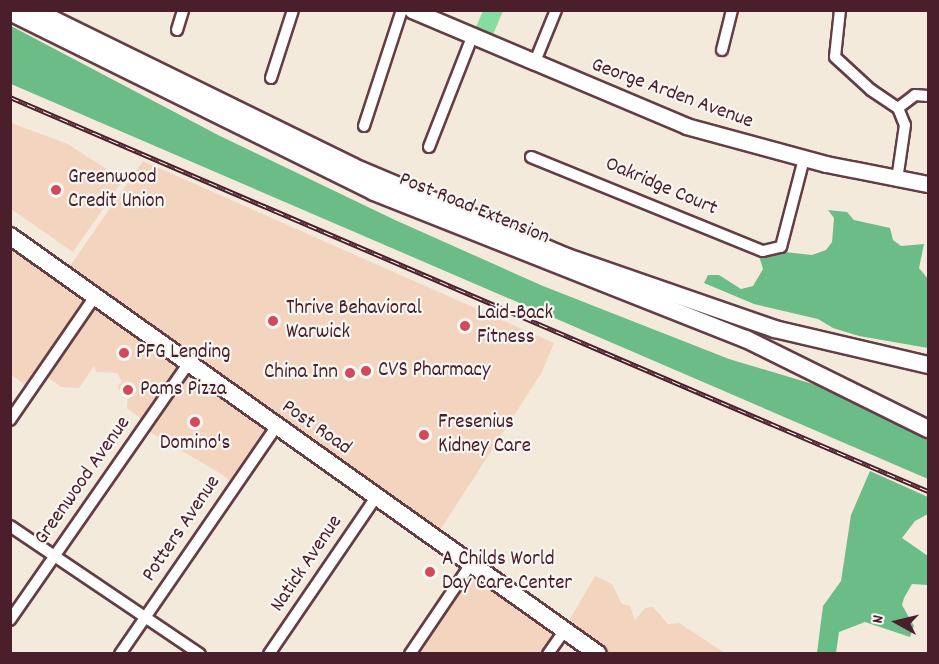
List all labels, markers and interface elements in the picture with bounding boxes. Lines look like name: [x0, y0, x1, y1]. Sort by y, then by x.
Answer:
street label: George Arden Avenue: [588, 53, 756, 135]
street label: Oakridge Court: [601, 152, 721, 222]
place label: Greenwood Credit Union: [68, 165, 164, 215]
street label: Post Road Extension: [395, 167, 553, 251]
marker: Greenwood Credit Union: [49, 183, 63, 197]
place label: Thrive Behavioral Warwick: [286, 296, 422, 346]
place label: Laid-Back Fitness: [477, 301, 553, 351]
marker: Thrive Behavioral Warwick: [264, 312, 282, 330]
marker: Laid-Back Fitness: [458, 319, 472, 333]
place label: PFG Lending: [136, 340, 230, 366]
marker: PFG Lending: [117, 346, 131, 360]
place label: CVS Pharmacy: [378, 358, 491, 384]
place label: China Inn: [264, 360, 338, 386]
marker: CVS Pharmacy: [359, 364, 373, 378]
marker: China Inn: [343, 366, 357, 380]
place label: Pams Pizza: [140, 377, 227, 403]
marker: Pams Pizza: [121, 383, 135, 397]
street label: Post Road: [276, 395, 356, 461]
place label: Fresenius Kidney Care: [438, 410, 531, 460]
street label: Greenwood Avenue: [29, 412, 137, 550]
marker: Domino's: [188, 415, 202, 429]
marker: Fresenius Kidney Care: [415, 426, 433, 444]
place label: Domino's: [160, 431, 230, 457]
street label: Potters Avenue: [137, 471, 227, 587]
street label: Natick Avenue: [265, 511, 349, 617]
place label: A Childs World Day Care Center: [442, 547, 572, 597]
marker: A Childs World Day Care Center: [423, 565, 437, 579]
north arrow: [867, 592, 927, 652]
text: N: [867, 614, 891, 625]

